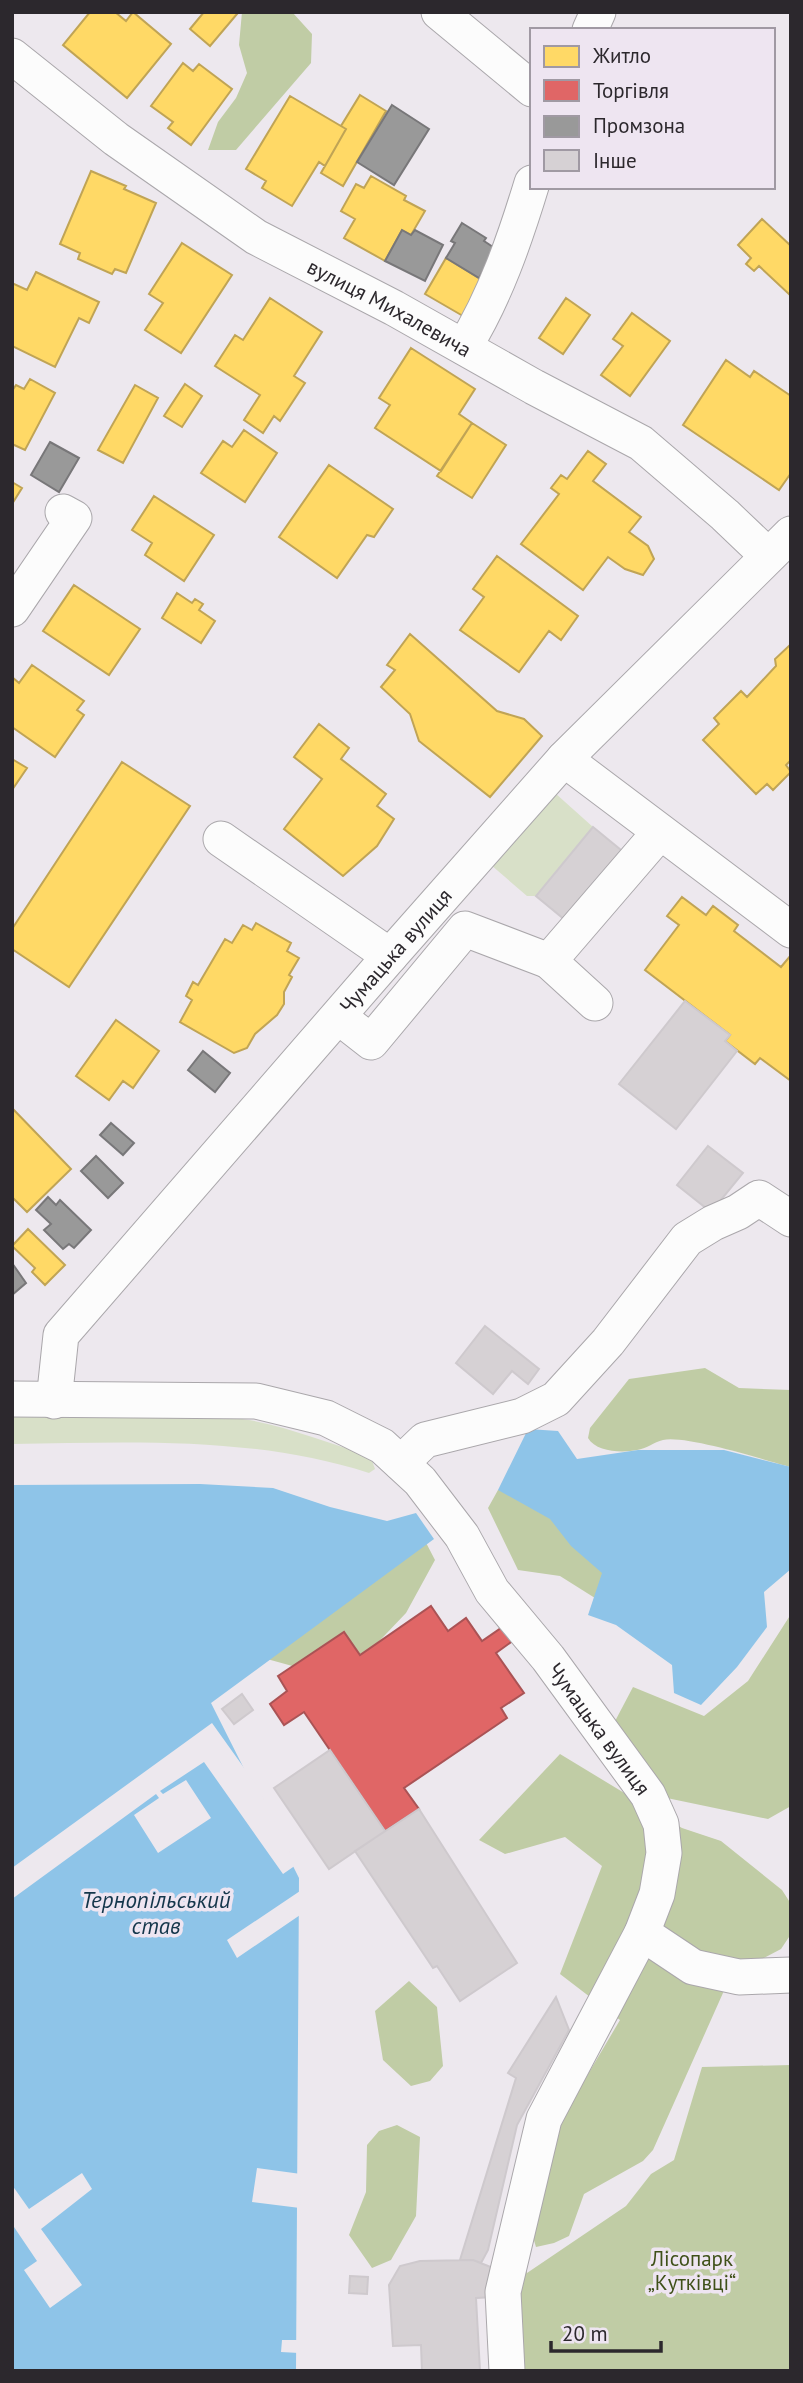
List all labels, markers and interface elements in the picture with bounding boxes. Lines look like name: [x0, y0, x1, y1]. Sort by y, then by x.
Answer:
legend: [530, 28, 775, 189]
text: Житло: [592, 42, 651, 69]
text: Торгівля: [593, 77, 669, 104]
text: Промзона: [593, 112, 685, 139]
text: Інше: [593, 147, 637, 174]
street label: вулиця Михалевича: [303, 252, 476, 363]
street label: Чумацька вулиця: [333, 882, 457, 1018]
street label: Чумацька вулиця: [542, 1657, 657, 1800]
water label: Тернопільський став: [81, 1885, 231, 1940]
park label: Лісопарк „Кутківці“: [648, 2245, 736, 2296]
scale bar: [551, 2310, 661, 2354]
text: 20 m: [562, 2320, 608, 2347]

